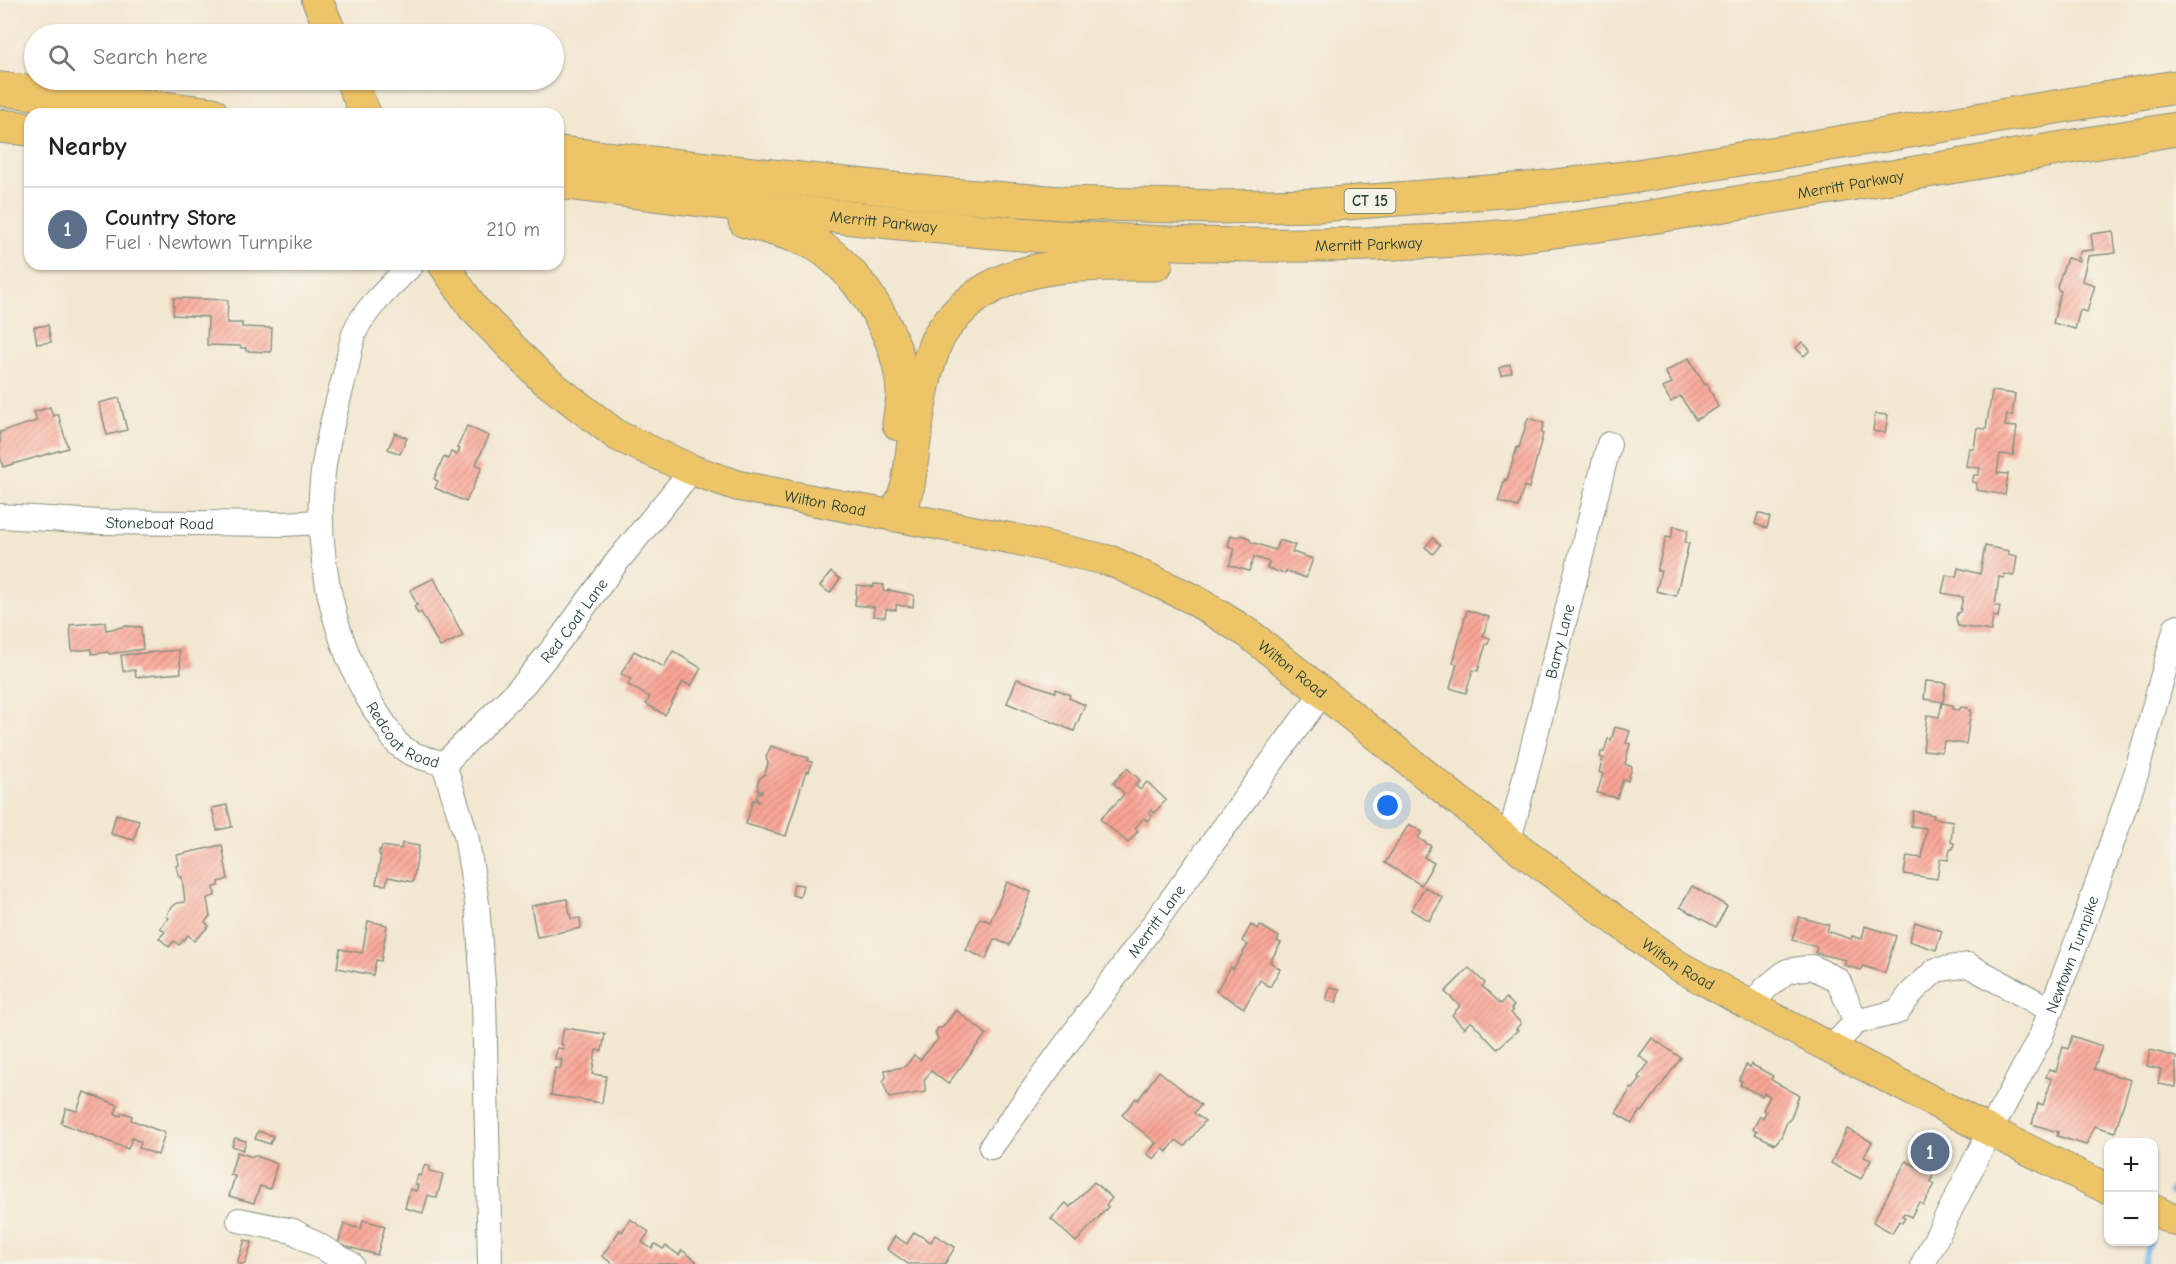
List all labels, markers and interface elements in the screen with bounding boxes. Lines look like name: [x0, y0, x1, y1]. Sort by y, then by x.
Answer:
search box: [24, 24, 564, 90]
icon: search: [45, 41, 78, 74]
text: Search here: [93, 44, 208, 70]
text: Nearby: [48, 132, 127, 162]
street label: Merritt Parkway: [1796, 167, 1906, 203]
road number: CT 15: [1344, 189, 1396, 213]
text: Country Store: [105, 205, 236, 231]
street label: Merritt Parkway: [829, 208, 939, 237]
text: 1: [64, 218, 71, 241]
text: 210 m: [486, 218, 540, 241]
text: Fuel · Newtown Turnpike: [105, 231, 313, 254]
street label: Merritt Parkway: [1315, 234, 1424, 255]
street label: Wilton Road: [783, 487, 867, 520]
street label: Stoneboat Road: [106, 514, 214, 533]
street label: Red Coat Lane: [537, 575, 612, 667]
street label: Barry Lane: [1542, 602, 1578, 681]
street label: Wilton Road: [1254, 637, 1330, 702]
street label: Redcoat Road: [362, 699, 441, 772]
your location: [1373, 791, 1402, 820]
street label: Merritt Lane: [1124, 882, 1189, 961]
street label: Newtown Turnpike: [2043, 894, 2103, 1016]
street label: Wilton Road: [1638, 935, 1717, 994]
pin: 1: [1910, 1130, 1950, 1174]
map controls: [2104, 1138, 2158, 1246]
button: +: [2104, 1138, 2158, 1192]
button: −: [2104, 1192, 2158, 1246]

